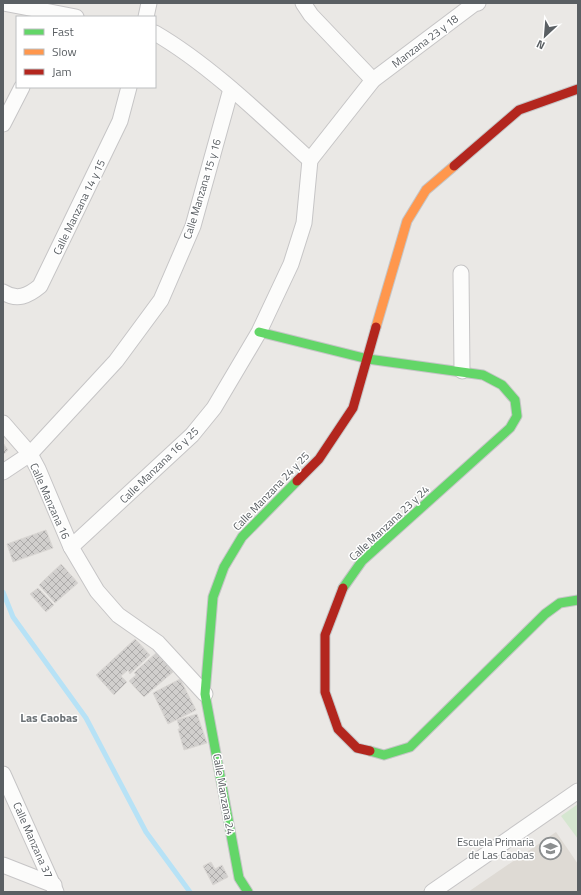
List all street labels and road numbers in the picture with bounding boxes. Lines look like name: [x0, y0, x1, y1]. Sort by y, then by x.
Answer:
street label: Manzana 23 y 18: [388, 11, 462, 71]
street label: Calle Manzana 15 y 16: [179, 137, 225, 241]
street label: Calle Manzana 14 y 15: [49, 157, 109, 257]
street label: Calle Manzana 16 y 25: [116, 423, 202, 507]
street label: Calle Manzana 24 y 25: [229, 448, 313, 534]
street label: Calle Manzana 16: [26, 460, 74, 542]
street label: Calle Manzana 23 y 24: [345, 482, 433, 564]
street label: Calle Manzana 24: [209, 752, 239, 836]
street label: Calle Manzana 37: [9, 799, 57, 881]

